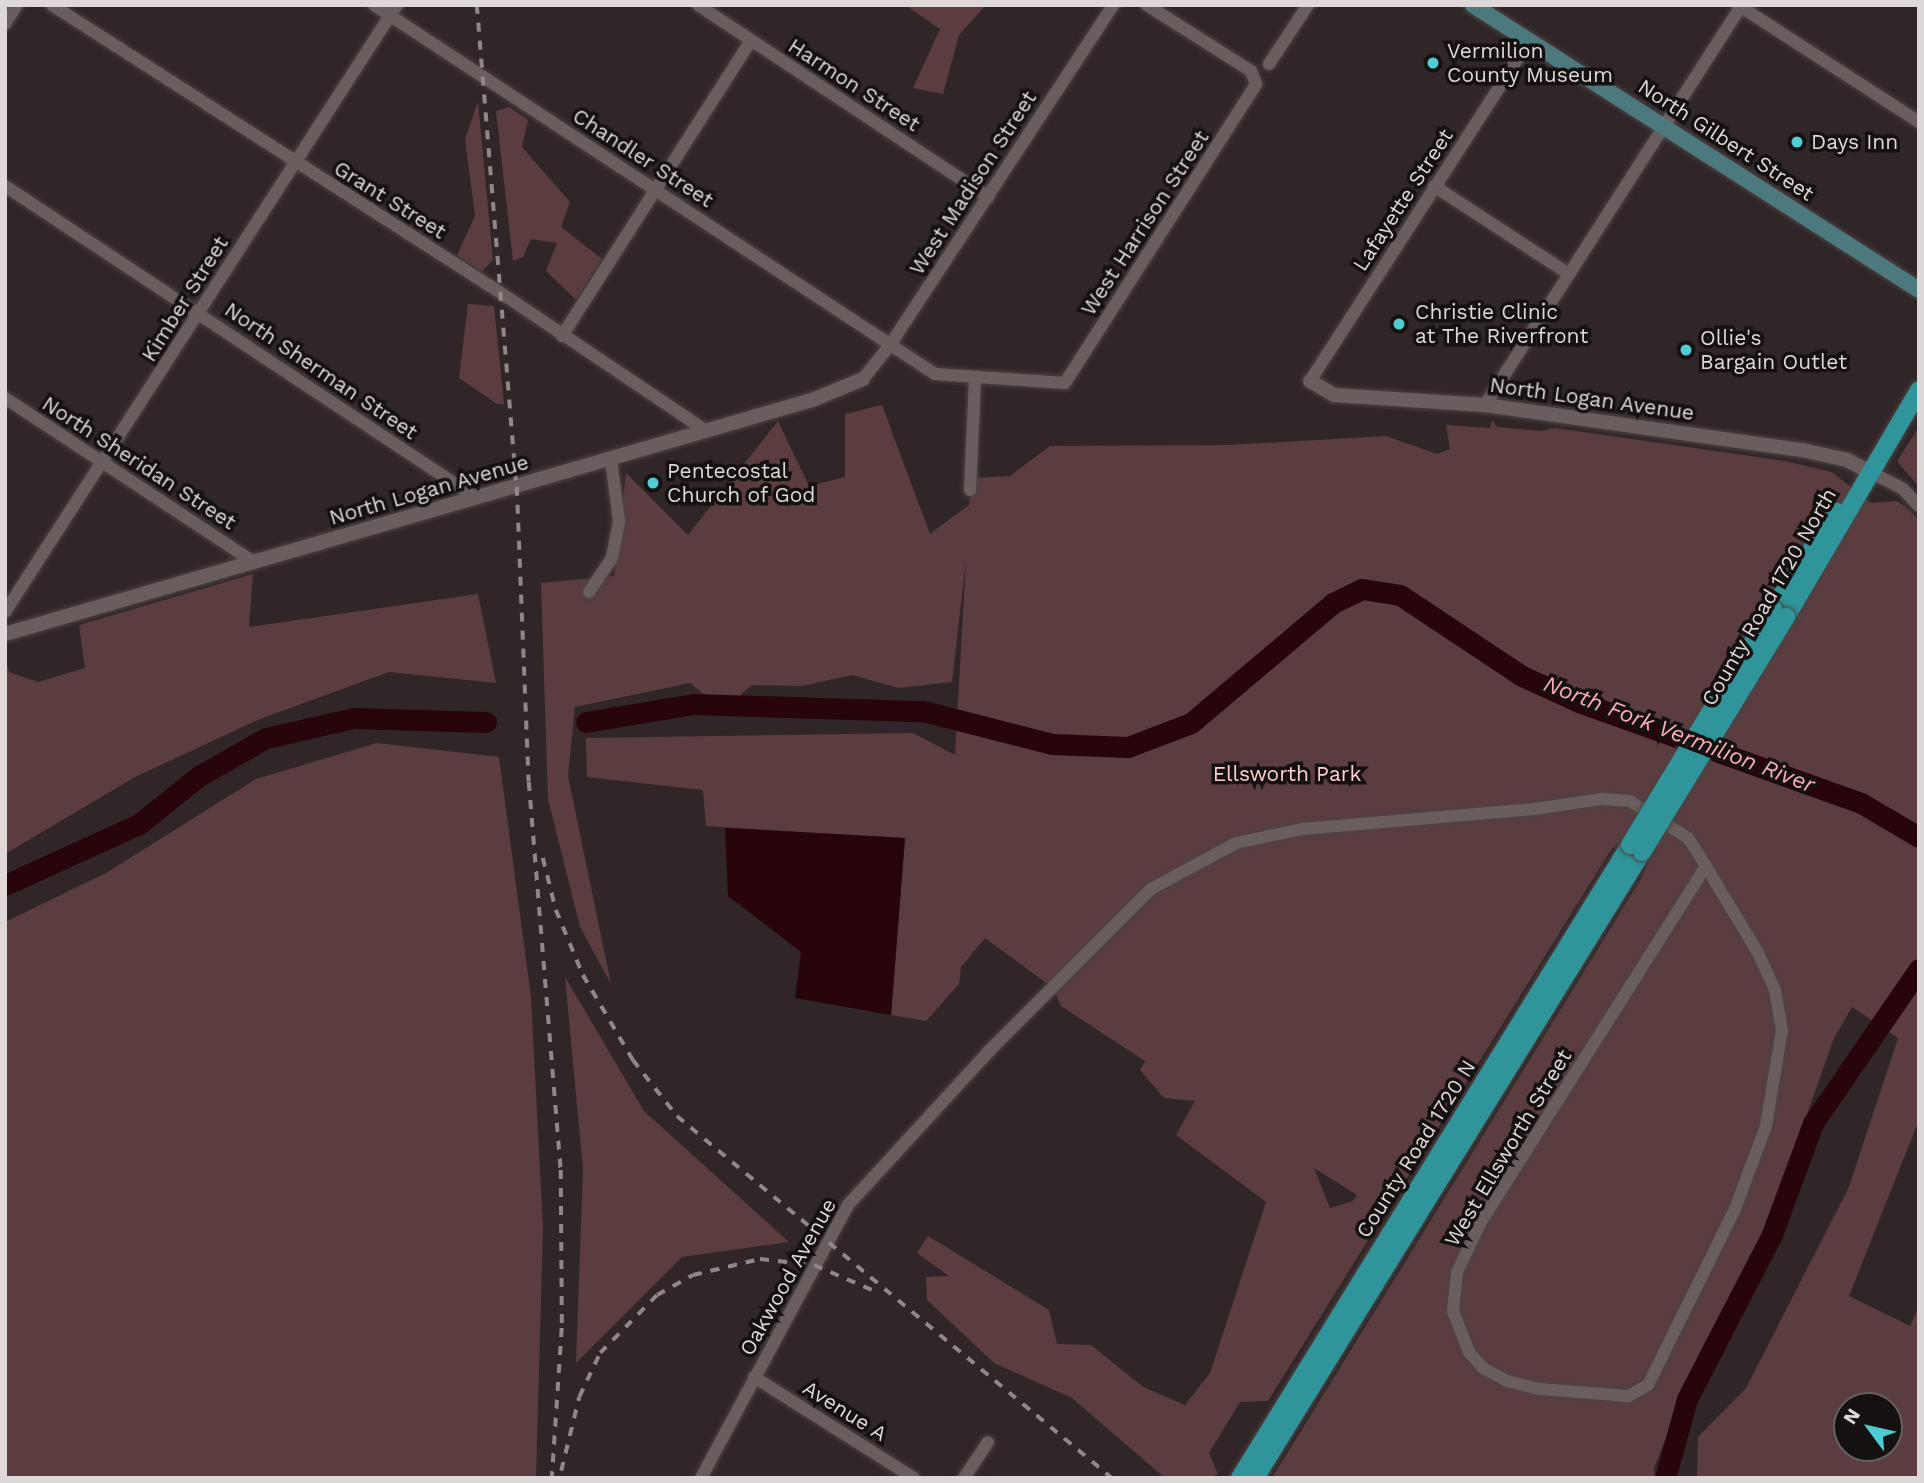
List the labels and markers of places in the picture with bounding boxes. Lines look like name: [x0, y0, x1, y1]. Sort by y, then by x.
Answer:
place label: Vermilion County Museum: [1447, 38, 1613, 88]
marker: Vermilion County Museum: [1425, 55, 1441, 71]
place label: Days Inn: [1811, 129, 1898, 155]
marker: Days Inn: [1789, 134, 1805, 150]
place label: Christie Clinic at The Riverfront: [1415, 299, 1589, 349]
marker: Christie Clinic at The Riverfront: [1389, 314, 1409, 334]
place label: Ollie's Bargain Outlet: [1700, 325, 1847, 375]
marker: Ollie's Bargain Outlet: [1678, 342, 1694, 358]
place label: Pentecostal Church of God: [667, 458, 816, 508]
marker: Pentecostal Church of God: [645, 475, 661, 491]

